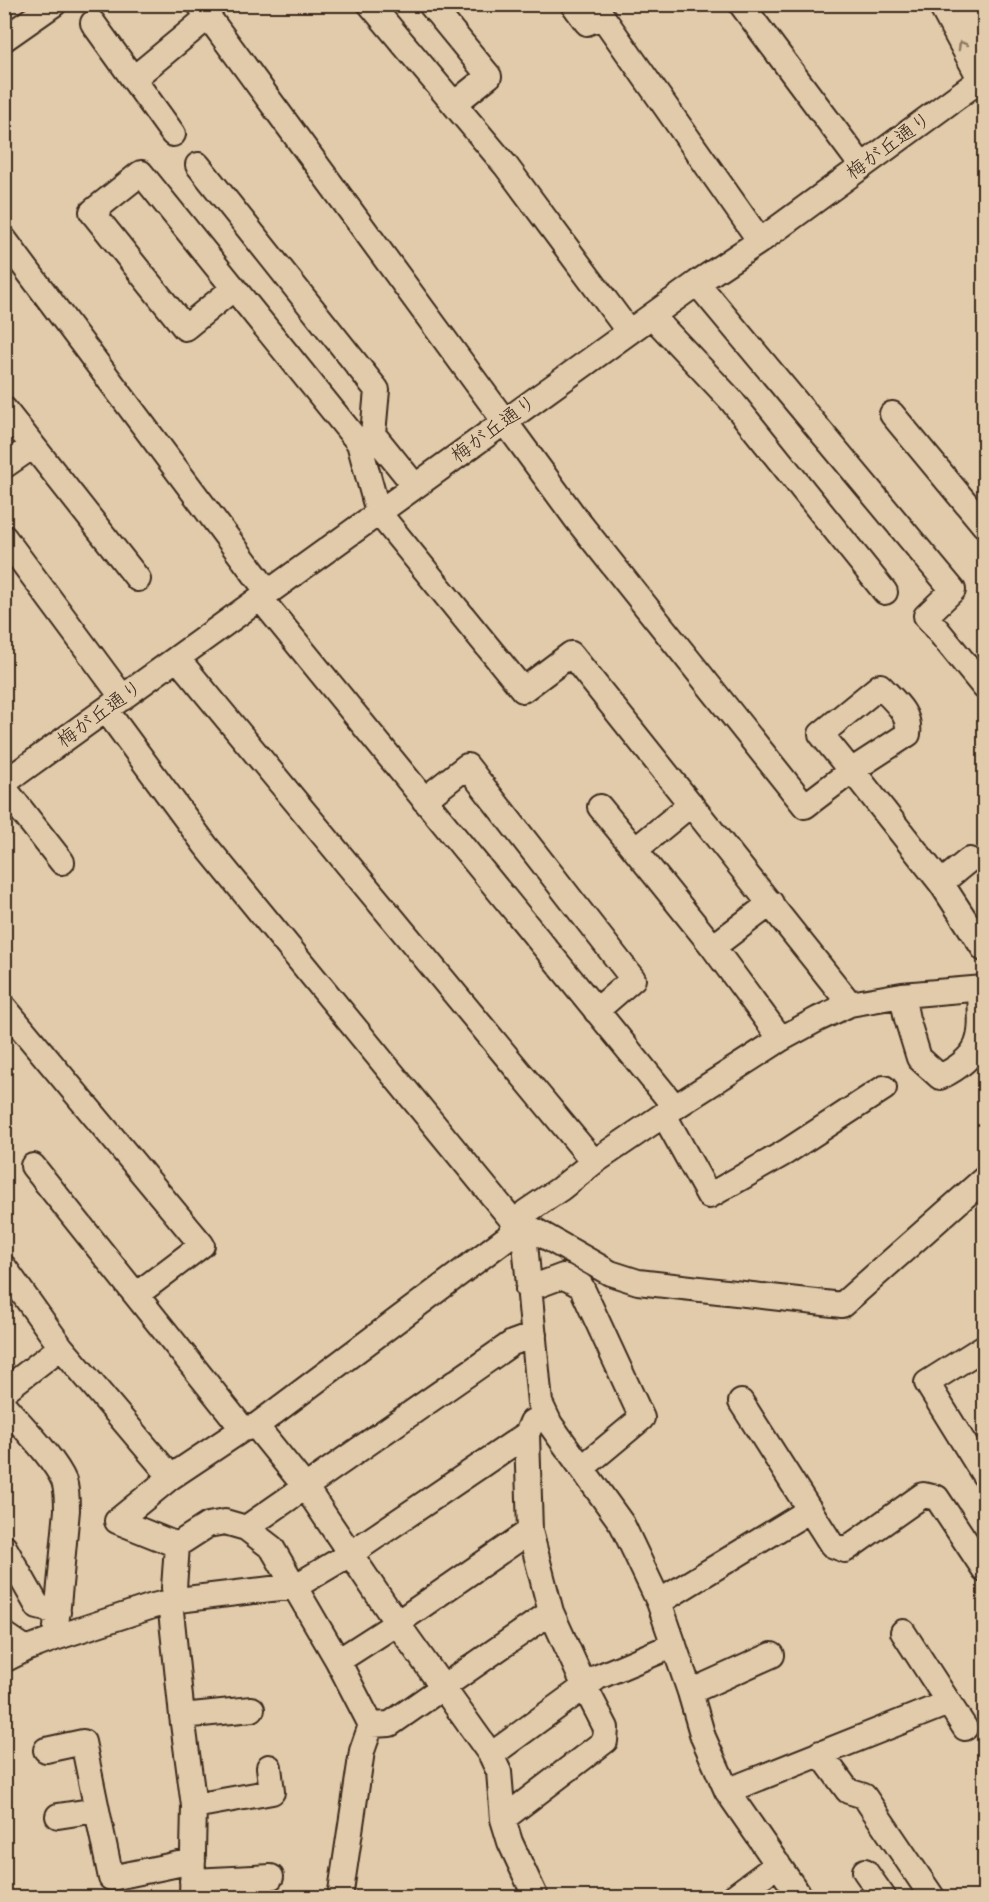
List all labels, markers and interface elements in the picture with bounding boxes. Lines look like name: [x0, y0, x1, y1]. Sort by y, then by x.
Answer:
one-way arrow: [958, 41, 969, 51]
street label: 梅が丘通り: [840, 105, 938, 187]
street label: 梅が丘通り: [445, 388, 543, 470]
street label: 梅が丘通り: [51, 673, 149, 755]

